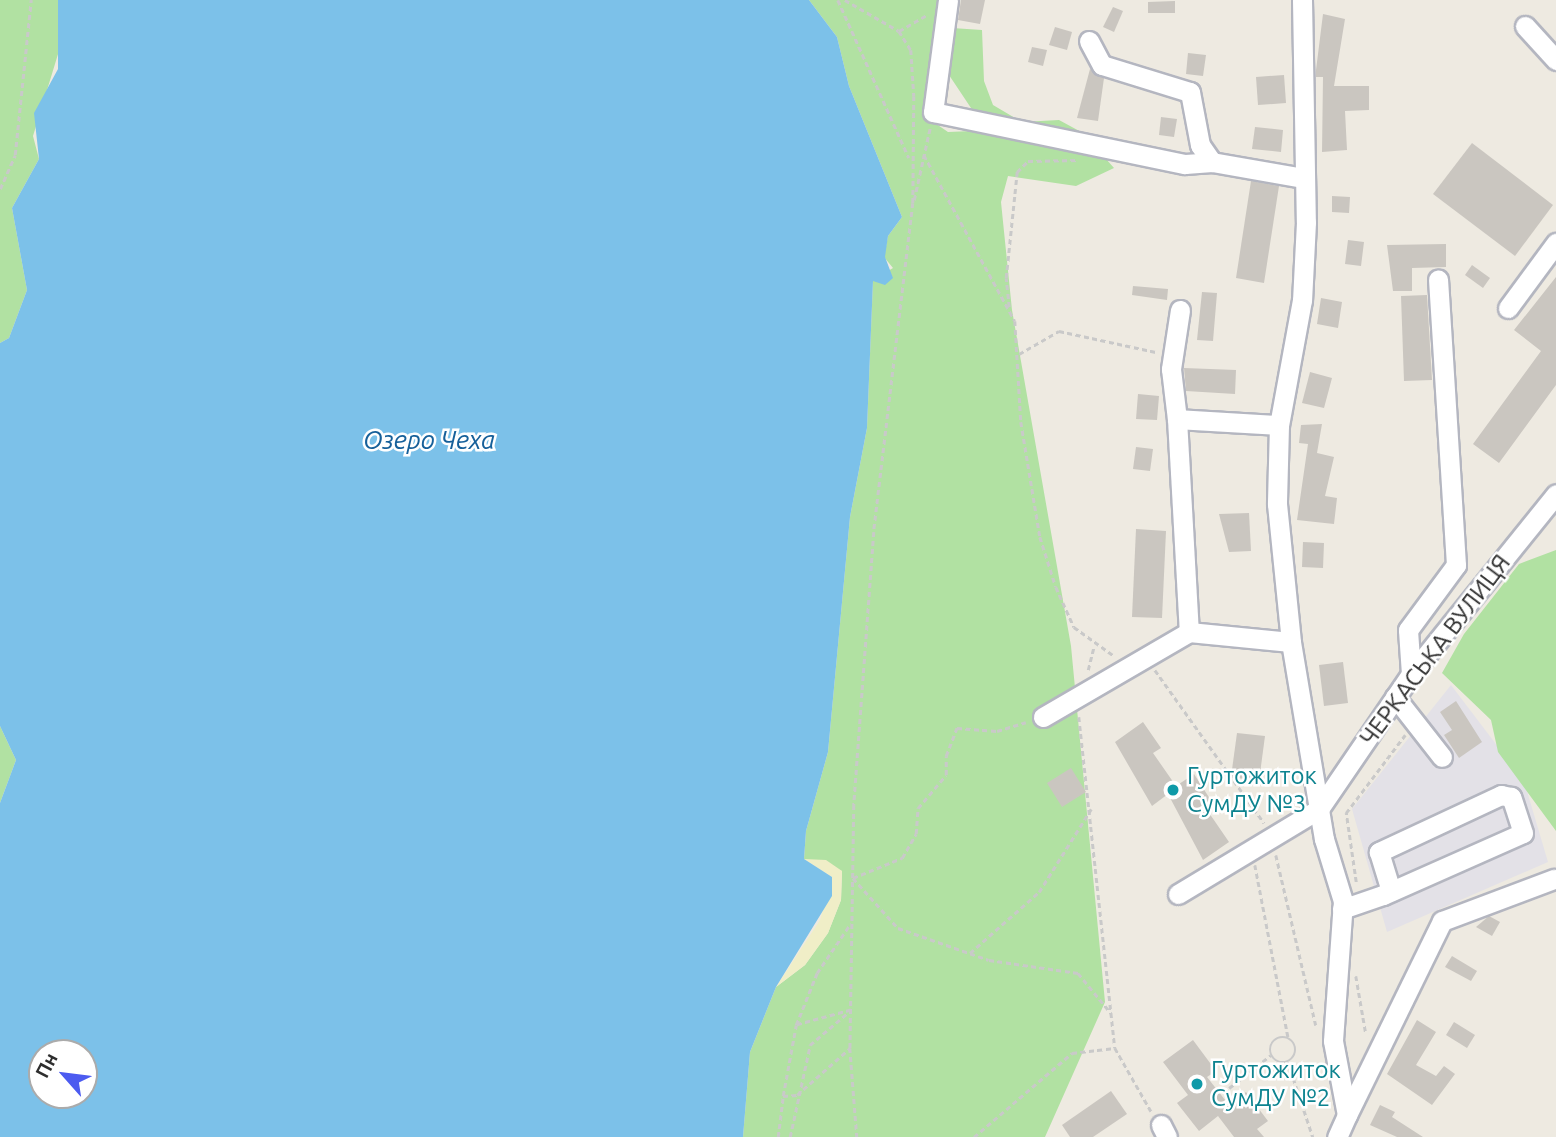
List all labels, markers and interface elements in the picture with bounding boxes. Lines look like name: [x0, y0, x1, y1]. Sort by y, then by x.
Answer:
water label: Озеро Чеха: [363, 424, 495, 456]
street label: ЧЕРКАСЬКА ВУЛИЦЯ: [1354, 549, 1516, 751]
place label: Гуртожиток СумДУ №3: [1187, 762, 1317, 818]
marker: Гуртожиток СумДУ №3: [1165, 782, 1181, 798]
north arrow: [28, 1039, 98, 1109]
text: Пн: [31, 1049, 62, 1081]
place label: Гуртожиток СумДУ №2: [1211, 1056, 1341, 1112]
marker: Гуртожиток СумДУ №2: [1189, 1076, 1205, 1092]

